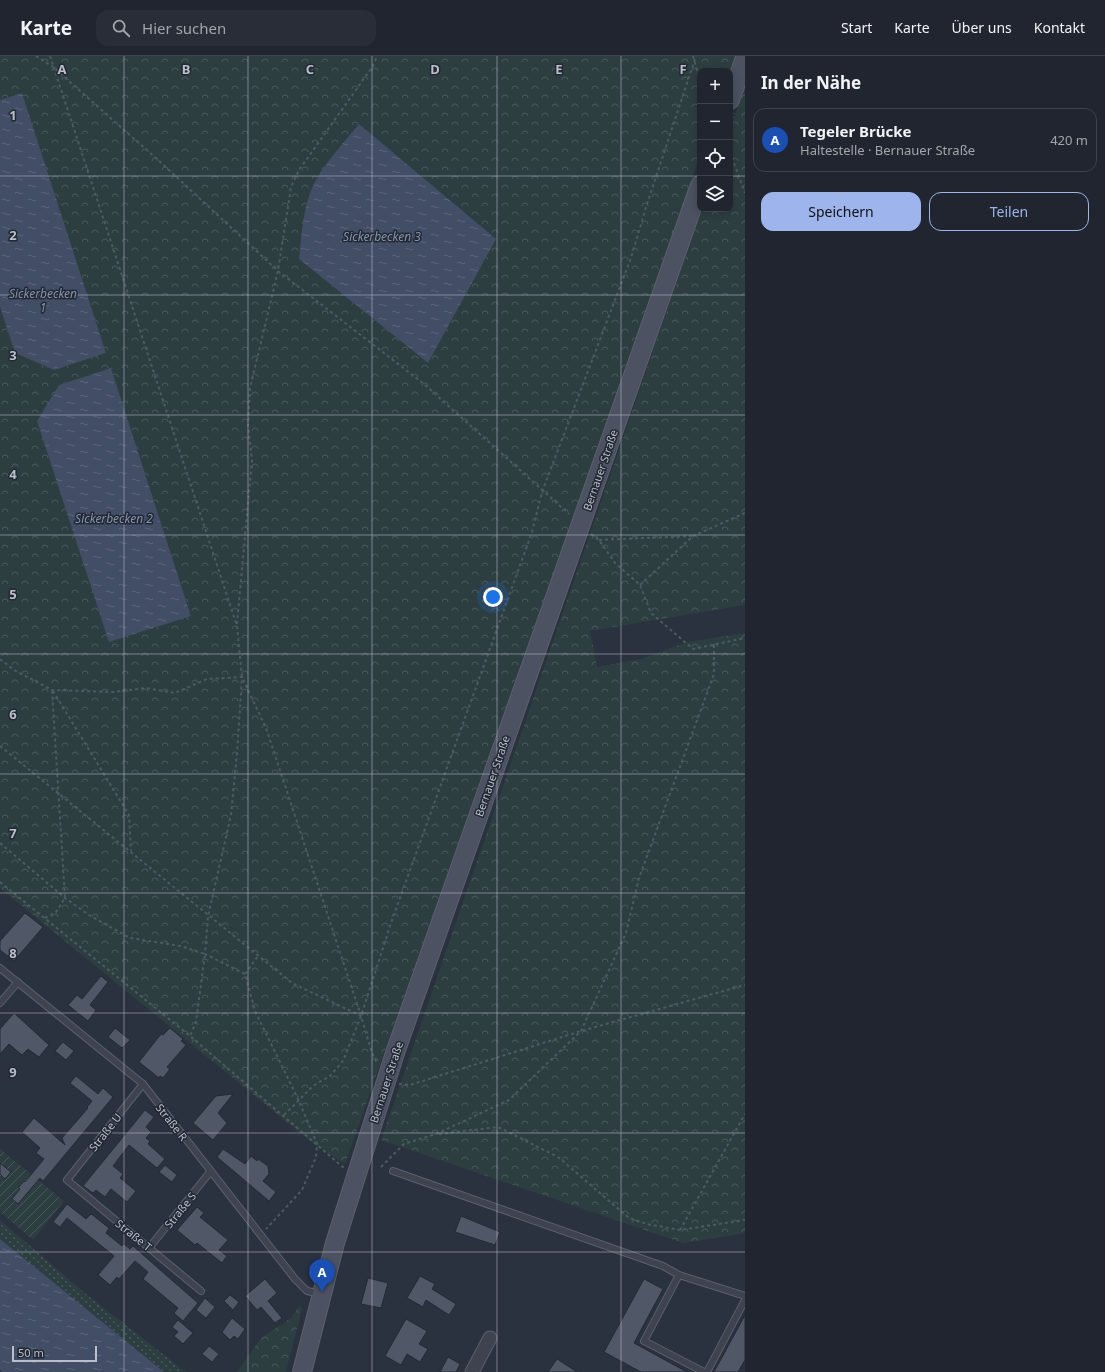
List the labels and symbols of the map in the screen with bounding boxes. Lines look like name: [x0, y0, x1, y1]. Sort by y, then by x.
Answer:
text: A: [58, 60, 67, 78]
text: B: [182, 60, 190, 78]
text: C: [306, 60, 314, 78]
text: D: [430, 60, 440, 78]
text: E: [555, 60, 563, 78]
text: F: [679, 60, 687, 78]
text: 1: [9, 106, 17, 124]
text: 2: [9, 226, 17, 244]
water label: Sickerbecken 3: [343, 228, 421, 245]
water label: Sickerbecken 1: [9, 285, 77, 316]
text: 3: [9, 346, 17, 364]
street label: Bernauer Straße: [579, 427, 621, 513]
text: 4: [9, 465, 17, 483]
water label: Sickerbecken 2: [75, 510, 153, 527]
text: 5: [9, 585, 17, 603]
your location: [483, 587, 503, 607]
text: 6: [9, 705, 17, 723]
street label: Bernauer Straße: [471, 733, 513, 819]
text: 7: [9, 824, 17, 842]
text: 8: [9, 944, 17, 962]
street label: Bernauer Straße: [366, 1039, 406, 1125]
text: 9: [9, 1063, 17, 1081]
street label: Straße R: [153, 1100, 191, 1144]
street label: Straße U: [85, 1110, 125, 1154]
street label: Straße S: [161, 1189, 199, 1231]
street label: Straße T: [113, 1216, 155, 1254]
pin: A: [309, 1259, 335, 1292]
scale bar: [12, 1344, 97, 1363]

